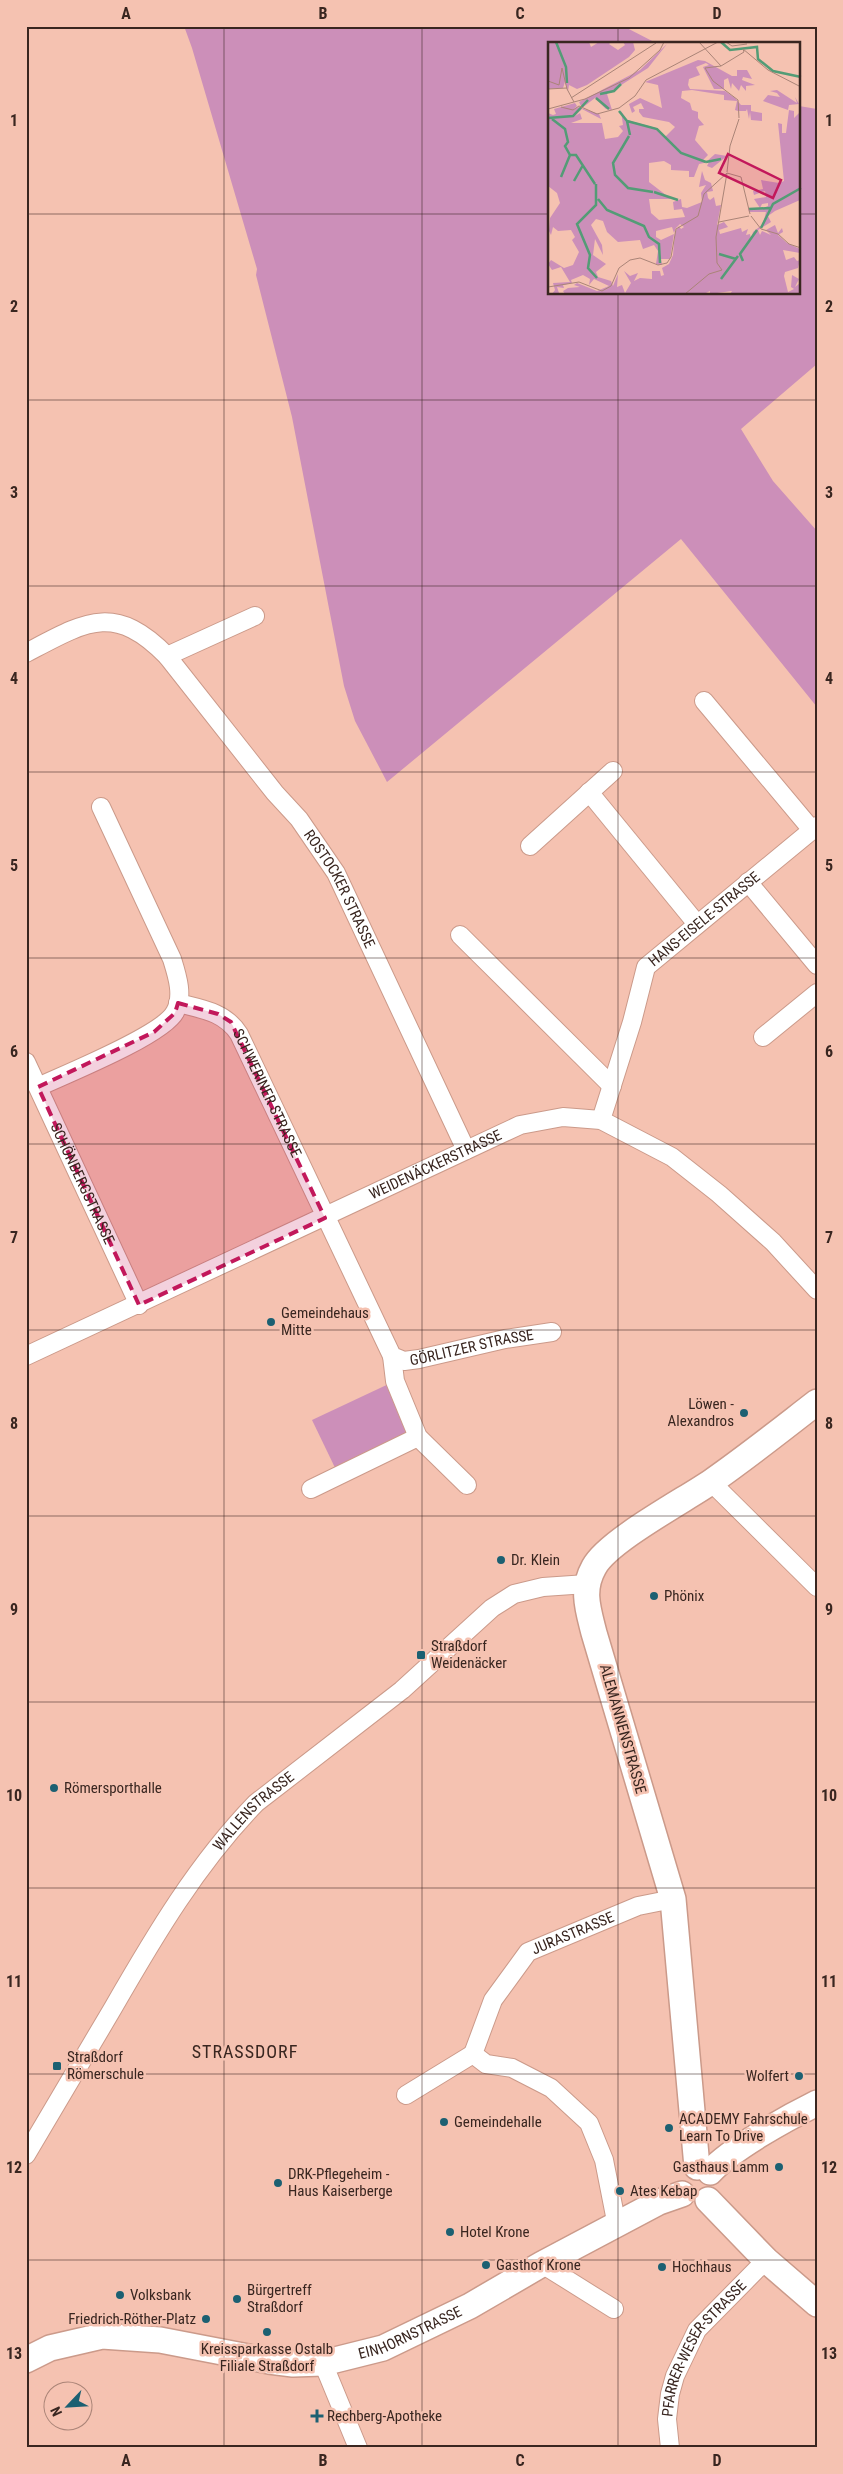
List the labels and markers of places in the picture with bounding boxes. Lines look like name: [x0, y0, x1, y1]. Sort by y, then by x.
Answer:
place label: Gemeindehaus Mitte: [281, 1304, 369, 1339]
marker: Gemeindehaus Mitte: [265, 1316, 277, 1328]
place label: Löwen - Alexandros: [668, 1395, 734, 1430]
marker: Löwen - Alexandros: [738, 1407, 750, 1419]
place label: Dr. Klein: [511, 1551, 560, 1569]
marker: Dr. Klein: [495, 1554, 507, 1566]
place label: Phönix: [664, 1587, 705, 1605]
marker: Phönix: [648, 1590, 660, 1602]
place label: Straßdorf Weidenäcker: [431, 1637, 507, 1672]
marker: Straßdorf Weidenäcker: [415, 1649, 427, 1661]
place label: Römersporthalle: [64, 1779, 162, 1797]
marker: Römersporthalle: [48, 1782, 60, 1794]
place label: Straßdorf Römerschule: [67, 2048, 144, 2083]
marker: Straßdorf Römerschule: [51, 2060, 63, 2072]
place label: Wolfert: [746, 2067, 789, 2085]
marker: Wolfert: [793, 2070, 805, 2082]
place label: ACADEMY Fahrschule Learn To Drive: [679, 2110, 808, 2145]
place label: Gemeindehalle: [454, 2113, 542, 2131]
marker: Gemeindehalle: [438, 2116, 450, 2128]
marker: ACADEMY Fahrschule Learn To Drive: [663, 2122, 675, 2134]
place label: Gasthaus Lamm: [673, 2158, 769, 2176]
marker: Gasthaus Lamm: [773, 2161, 785, 2173]
place label: DRK-Pflegeheim - Haus Kaiserberge: [288, 2165, 393, 2200]
marker: DRK-Pflegeheim - Haus Kaiserberge: [272, 2177, 284, 2189]
place label: Ates Kebap: [630, 2182, 697, 2200]
marker: Ates Kebap: [614, 2185, 626, 2197]
place label: Hotel Krone: [460, 2223, 530, 2241]
marker: Hotel Krone: [444, 2226, 456, 2238]
place label: Gasthof Krone: [496, 2256, 581, 2274]
place label: Hochhaus: [672, 2258, 732, 2276]
marker: Gasthof Krone: [480, 2259, 492, 2271]
marker: Hochhaus: [656, 2261, 668, 2273]
place label: Bürgertreff Straßdorf: [247, 2281, 312, 2316]
place label: Volksbank: [130, 2286, 191, 2304]
marker: Volksbank: [114, 2289, 126, 2301]
marker: Bürgertreff Straßdorf: [231, 2293, 243, 2305]
place label: Friedrich-Röther-Platz: [68, 2310, 196, 2328]
marker: Friedrich-Röther-Platz: [200, 2313, 212, 2325]
marker: Kreissparkasse Ostalb Filiale Straßdorf: [261, 2326, 273, 2338]
place label: Kreissparkasse Ostalb Filiale Straßdorf: [201, 2340, 333, 2375]
place label: Rechberg-Apotheke: [327, 2407, 442, 2425]
marker: Rechberg-Apotheke: [311, 2410, 323, 2422]

